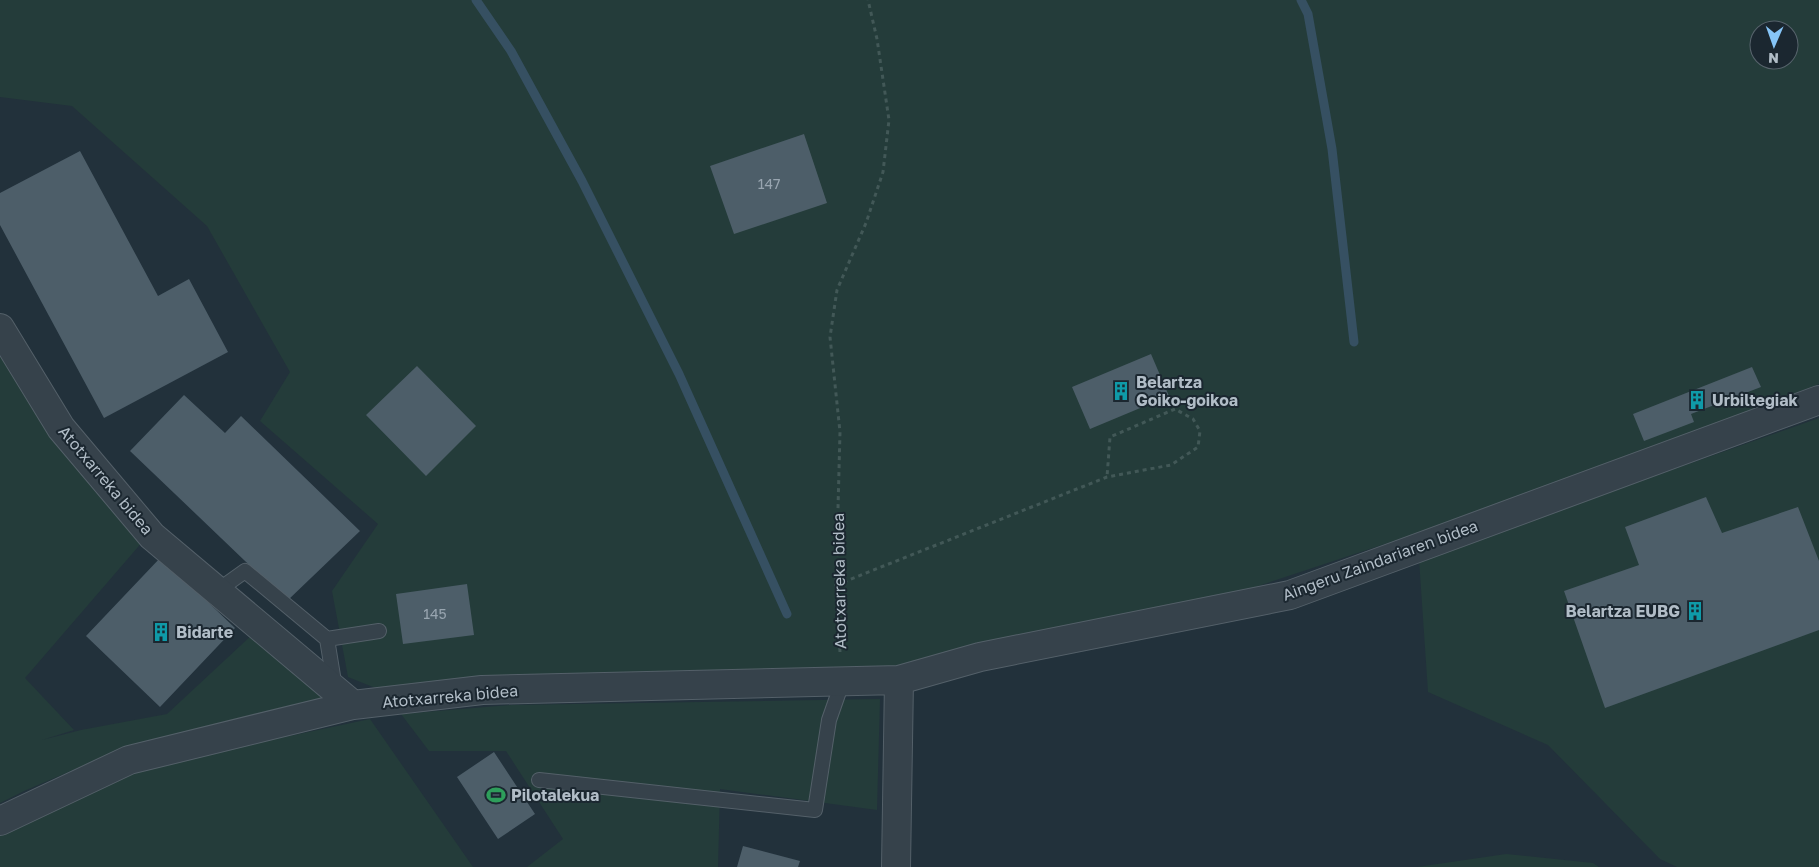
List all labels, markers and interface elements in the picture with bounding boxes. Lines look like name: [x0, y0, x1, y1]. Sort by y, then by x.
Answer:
north arrow: [1749, 20, 1799, 70]
text: N: [1768, 50, 1779, 67]
house number: 147: [758, 175, 780, 192]
place label: Belartza Goiko-goikoa: [1136, 372, 1238, 410]
building icon: Belartza Goiko-goikoa: [1110, 380, 1132, 402]
building icon: Urbiltegiak: [1686, 389, 1708, 411]
place label: Urbiltegiak: [1712, 390, 1799, 410]
street label: Atotxarreka bidea: [55, 421, 157, 539]
street label: Atotxarreka bidea: [828, 513, 850, 649]
street label: Aingeru Zaindariaren bidea: [1280, 515, 1480, 605]
building icon: Belartza EUBG: [1684, 600, 1706, 622]
place label: Belartza EUBG: [1565, 601, 1680, 621]
house number: 145: [423, 605, 447, 622]
building icon: Bidarte: [150, 621, 172, 643]
place label: Bidarte: [176, 622, 233, 642]
street label: Atotxarreka bidea: [381, 680, 519, 712]
sports icon: Pilotalekua: [485, 784, 507, 806]
place label: Pilotalekua: [511, 785, 599, 805]

